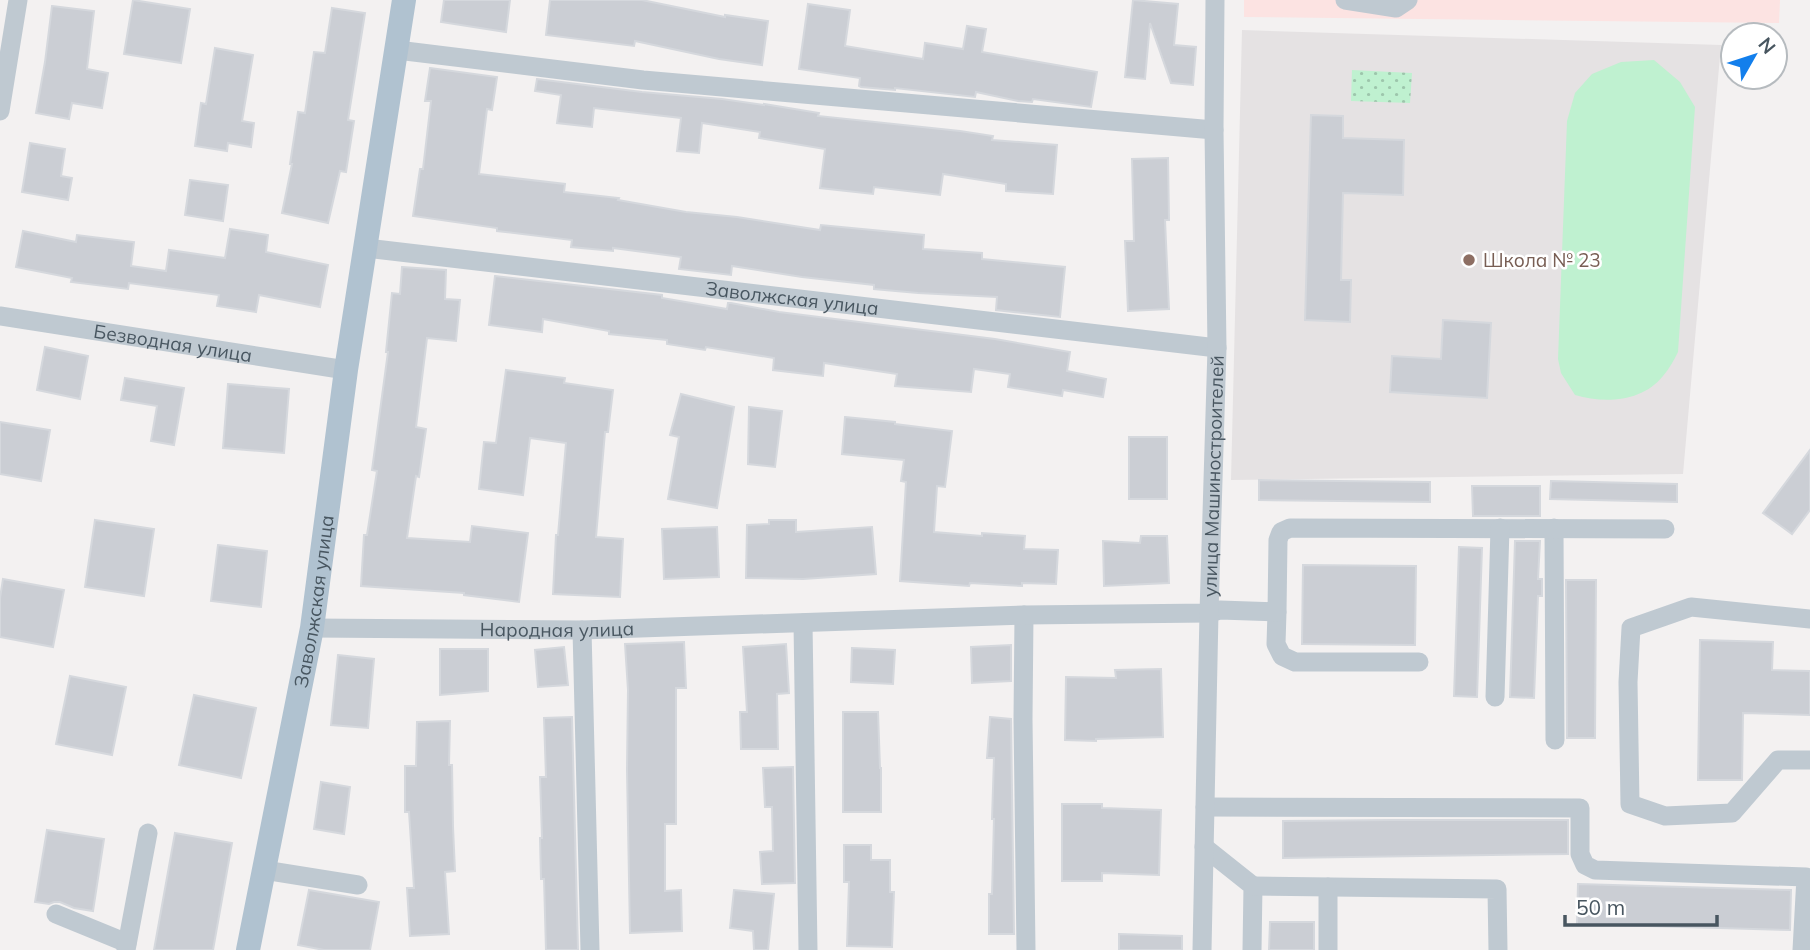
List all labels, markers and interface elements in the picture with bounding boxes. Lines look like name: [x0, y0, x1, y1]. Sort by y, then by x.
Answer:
north arrow: [1719, 21, 1789, 91]
text: N: [1753, 32, 1781, 58]
place label: Школа № 23: [1483, 248, 1601, 272]
marker: Школа № 23: [1461, 252, 1477, 268]
street label: Заволжская улица: [704, 276, 880, 320]
street label: Безводная улица: [92, 319, 254, 367]
street label: улица Машиностроителей: [1197, 355, 1229, 597]
street label: Заволжская улица: [288, 514, 339, 690]
street label: Народная улица: [480, 616, 634, 642]
scale bar: [1565, 884, 1717, 928]
text: 50 m: [1576, 894, 1625, 920]

